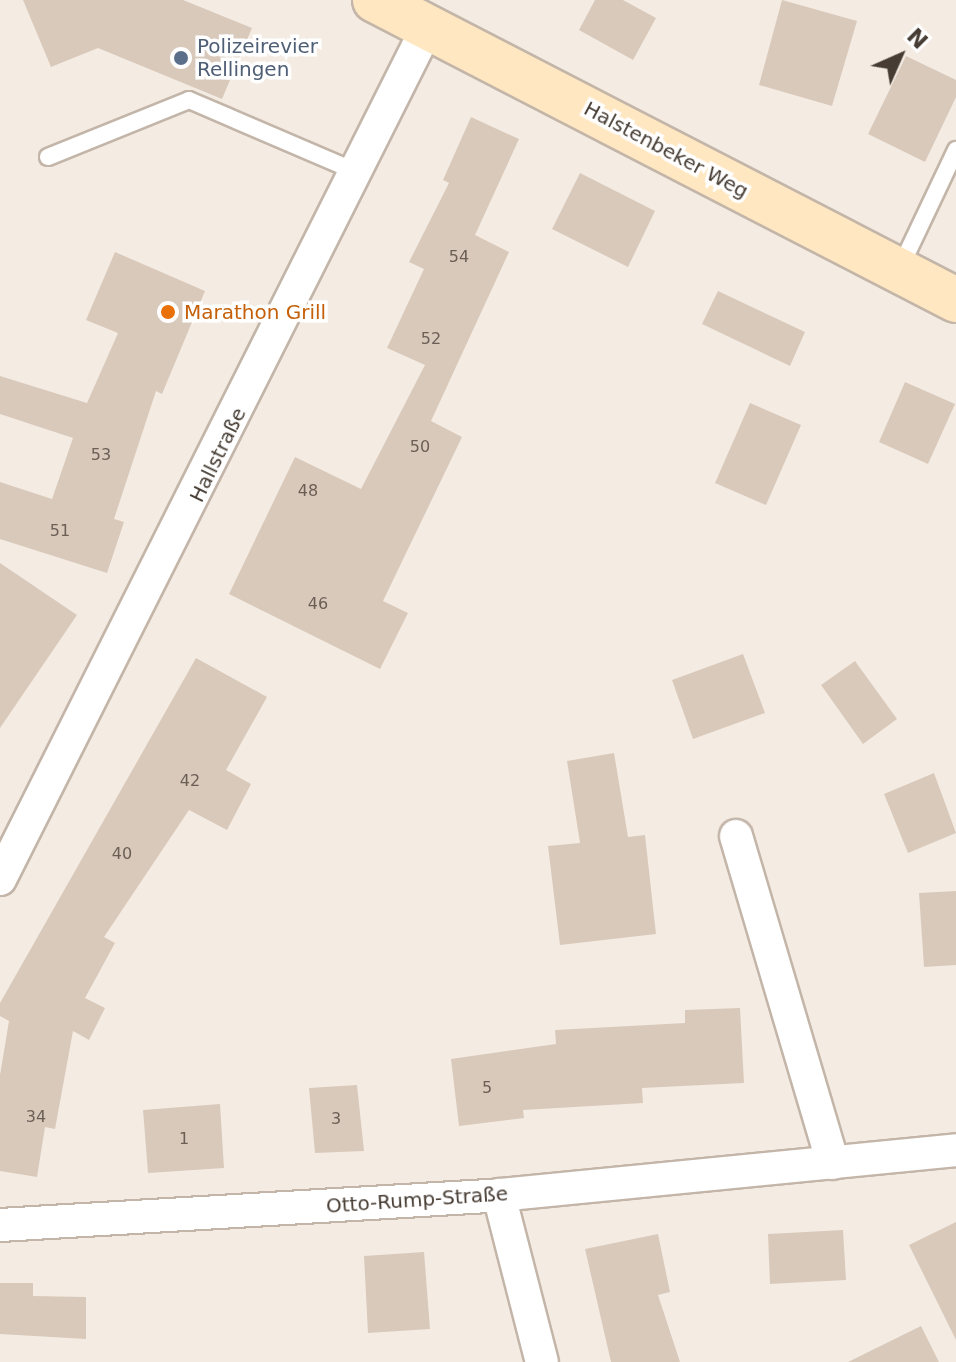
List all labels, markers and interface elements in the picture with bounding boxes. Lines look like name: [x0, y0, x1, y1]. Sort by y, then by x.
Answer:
north arrow: [860, 16, 940, 96]
text: N: [902, 23, 933, 54]
place label: Polizeirevier Rellingen: [197, 34, 318, 81]
marker: Polizeirevier Rellingen: [172, 49, 190, 67]
street label: Halstenbeker Weg: [580, 97, 752, 203]
house number: 54: [449, 247, 469, 267]
place label: Marathon Grill: [184, 300, 326, 324]
marker: Marathon Grill: [159, 303, 177, 321]
house number: 52: [421, 329, 441, 349]
street label: Hallstraße: [185, 404, 251, 506]
house number: 50: [410, 437, 430, 457]
house number: 53: [91, 445, 111, 465]
house number: 48: [298, 481, 318, 501]
house number: 51: [50, 521, 70, 541]
house number: 46: [308, 594, 328, 614]
house number: 42: [180, 771, 200, 791]
house number: 40: [112, 844, 132, 864]
house number: 5: [482, 1078, 492, 1098]
house number: 34: [26, 1107, 46, 1127]
house number: 3: [331, 1109, 341, 1129]
house number: 1: [179, 1129, 189, 1149]
street label: Otto-Rump-Straße: [325, 1182, 509, 1218]

